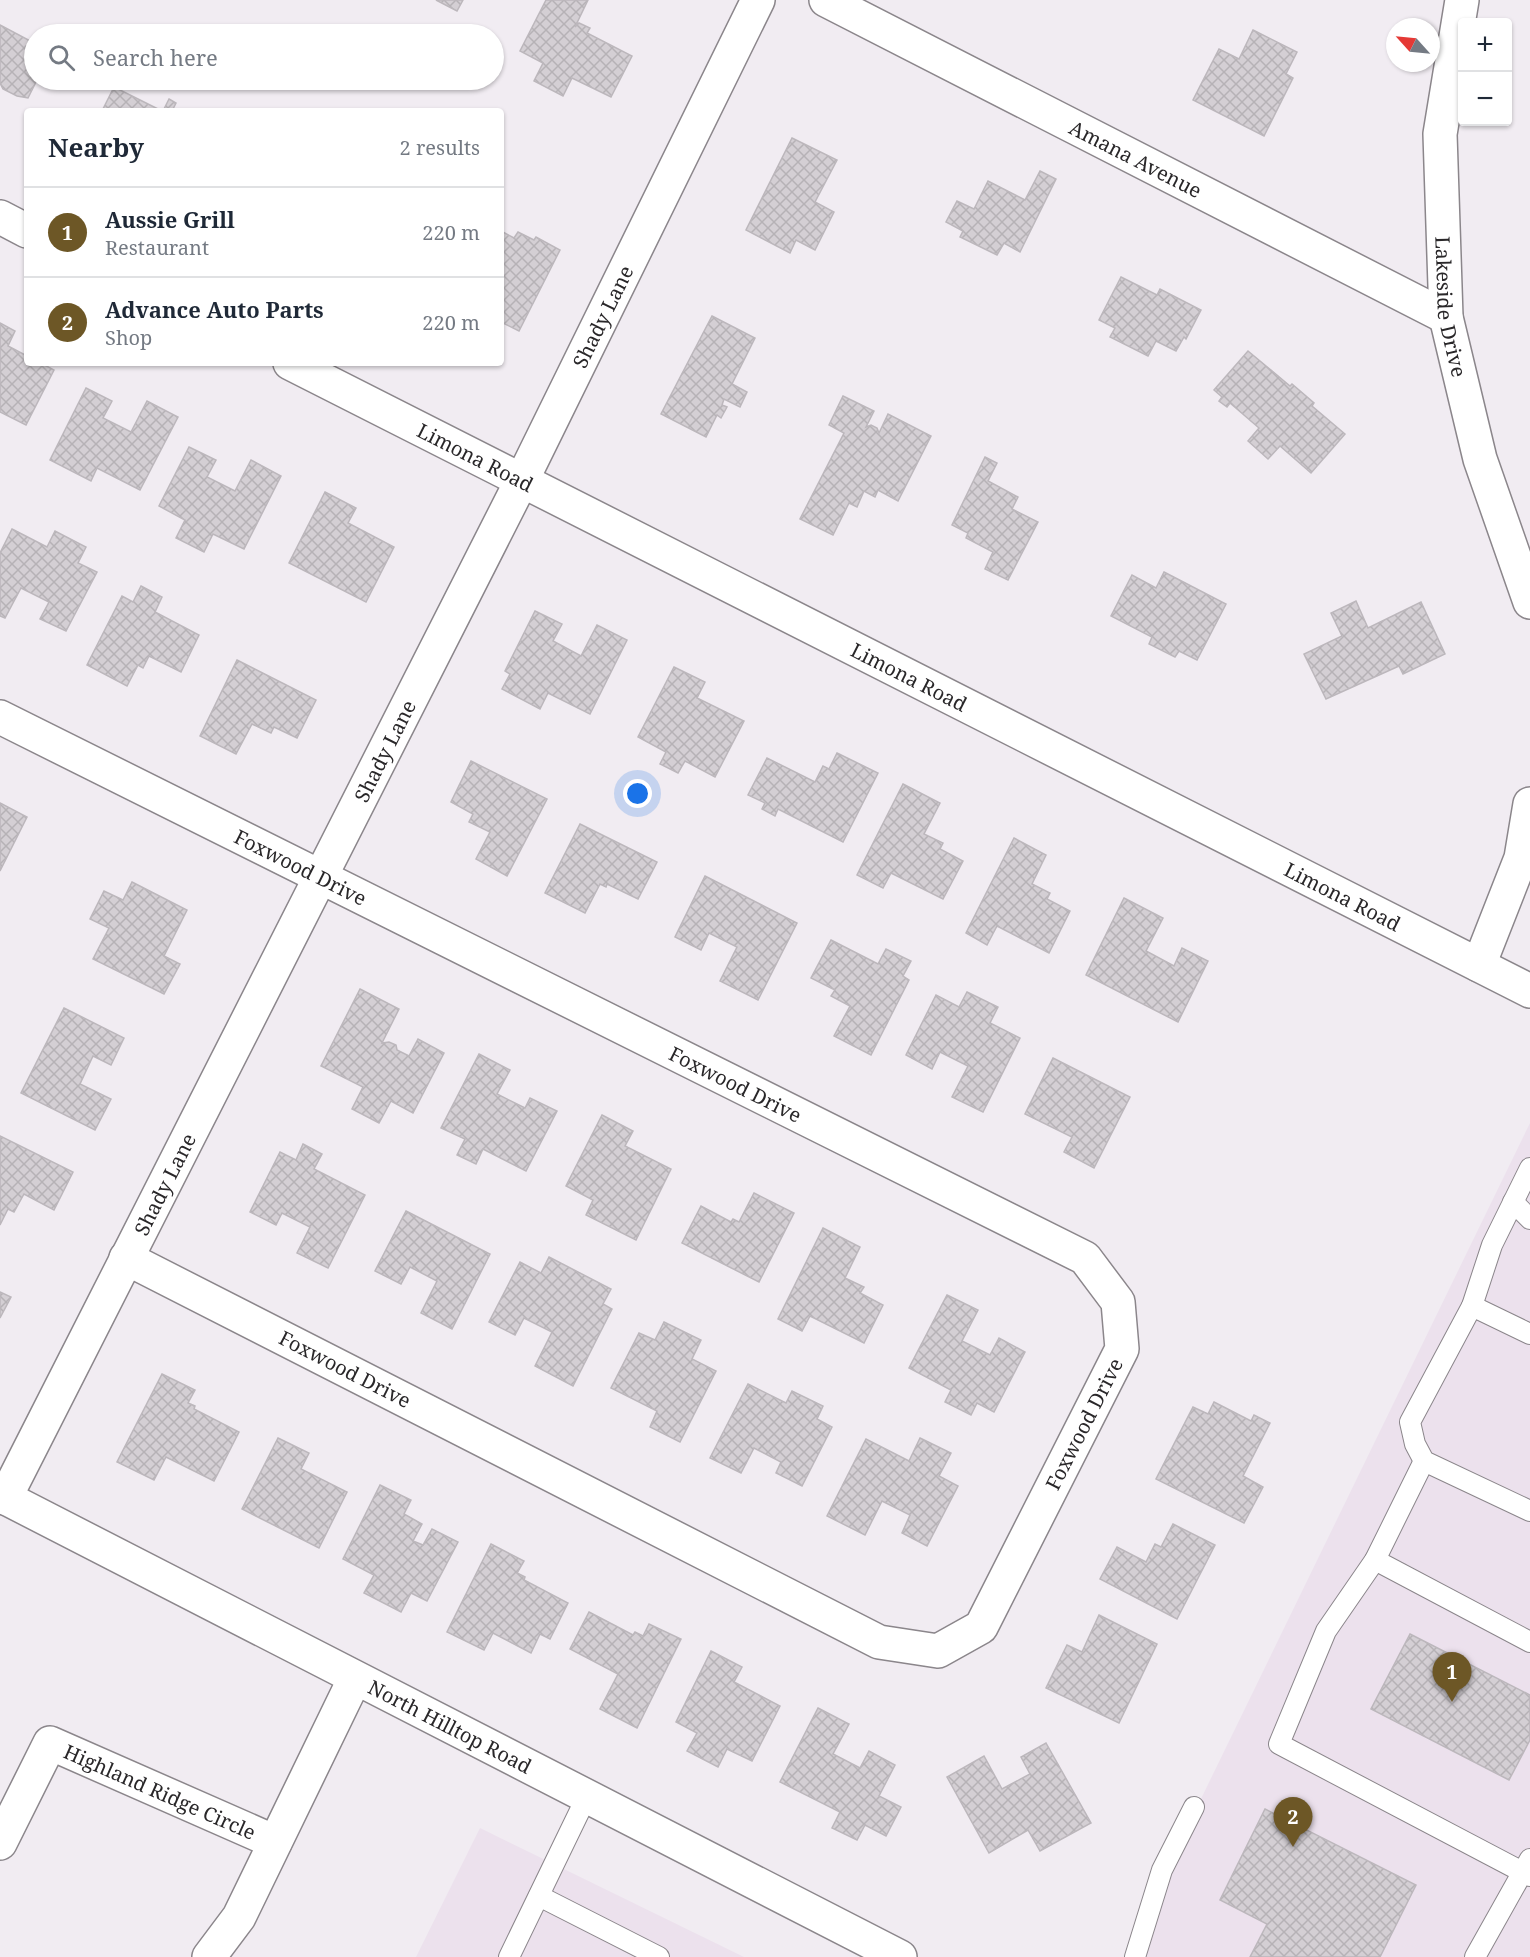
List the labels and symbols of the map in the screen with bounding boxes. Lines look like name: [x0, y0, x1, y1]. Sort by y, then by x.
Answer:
north arrow: [1386, 18, 1440, 72]
street label: Amana Avenue: [1065, 113, 1207, 203]
street label: Lakeside Drive: [1430, 236, 1473, 380]
street label: Shady Lane: [566, 261, 639, 372]
street label: Limona Road: [413, 416, 538, 498]
street label: Limona Road: [846, 636, 972, 717]
street label: Shady Lane: [347, 695, 422, 806]
your location: [623, 779, 652, 808]
street label: Foxwood Drive: [230, 823, 371, 911]
street label: Limona Road: [1280, 855, 1405, 937]
street label: Foxwood Drive: [665, 1039, 806, 1128]
street label: Shady Lane: [127, 1129, 202, 1240]
street label: Foxwood Drive: [274, 1324, 416, 1414]
street label: Foxwood Drive: [1039, 1353, 1129, 1495]
pin: 1: [1432, 1652, 1472, 1702]
street label: North Hilltop Road: [364, 1673, 536, 1779]
street label: Highland Ridge Circle: [60, 1737, 260, 1845]
pin: 2: [1274, 1798, 1312, 1847]

